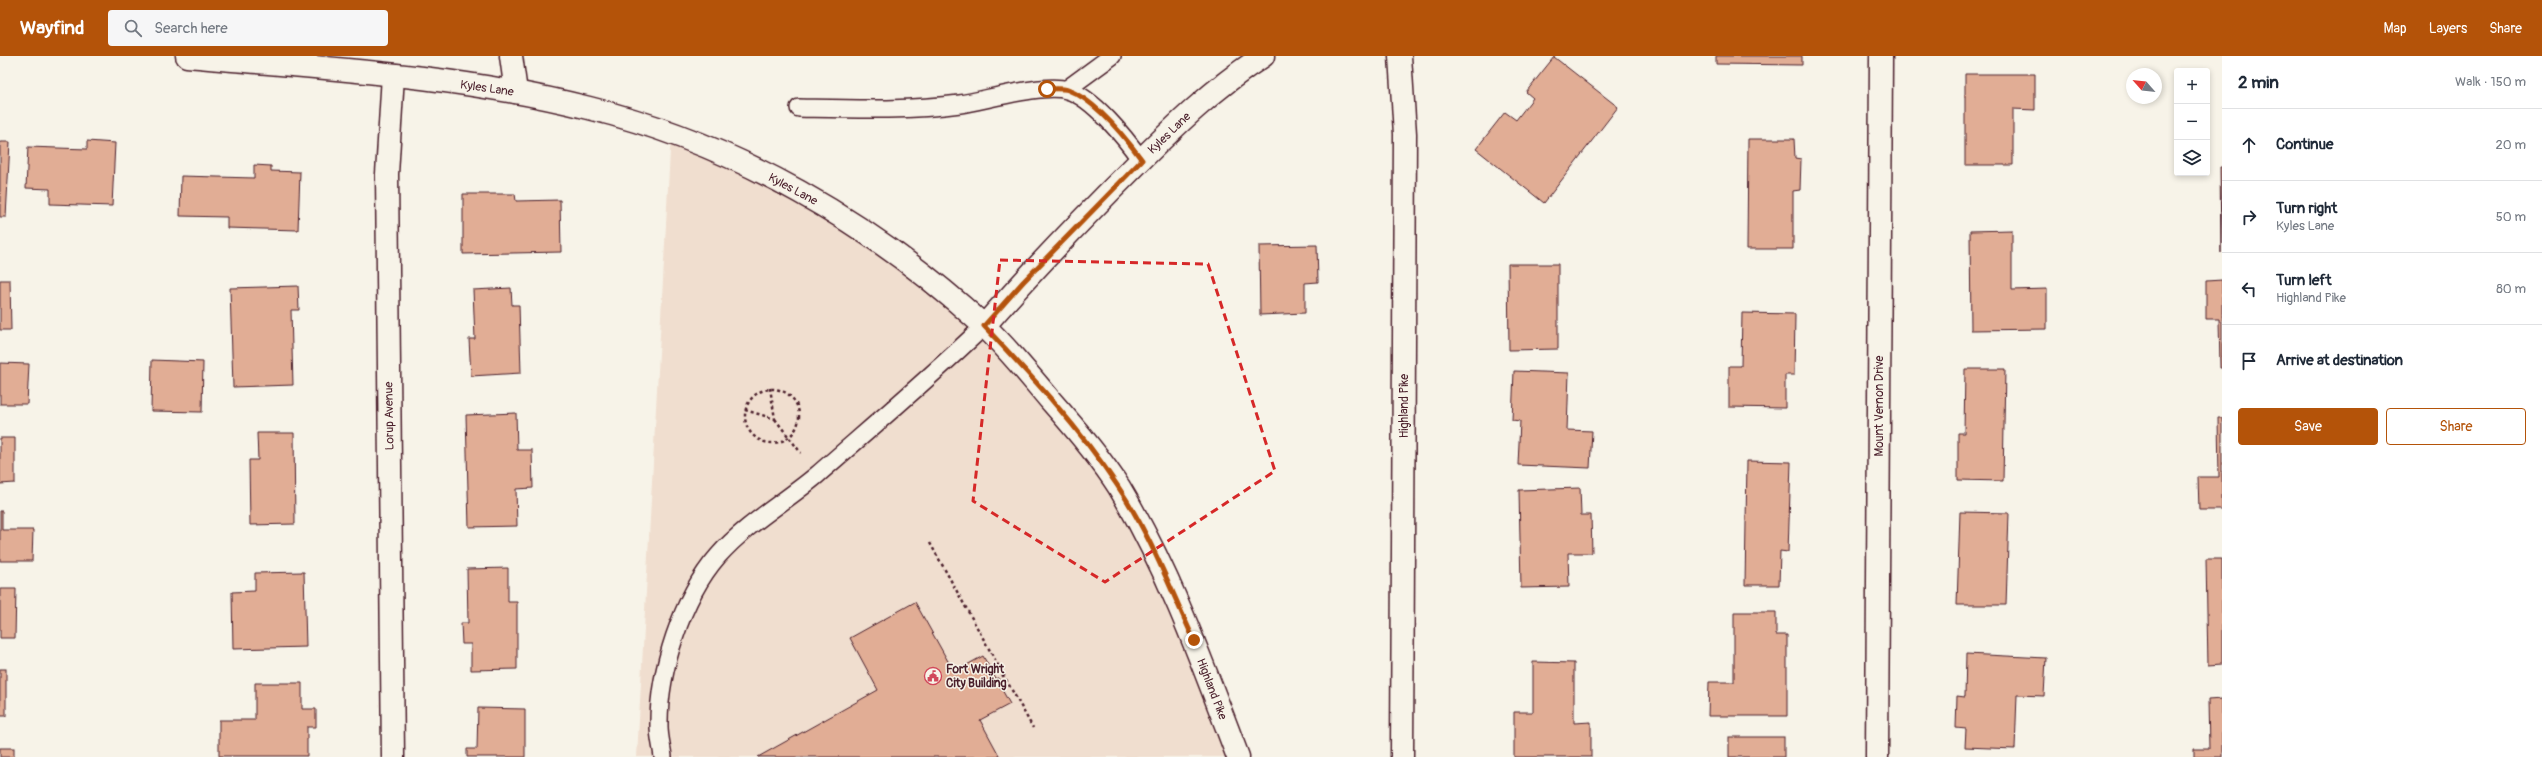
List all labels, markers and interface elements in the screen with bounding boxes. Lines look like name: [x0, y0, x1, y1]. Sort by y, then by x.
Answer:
search box: [108, 10, 388, 46]
text: Wayfind: [20, 16, 84, 40]
icon: search: [122, 17, 144, 39]
text: Search here: [154, 19, 228, 38]
text: Map: [2384, 20, 2407, 37]
text: Layers: [2429, 20, 2467, 37]
text: Share: [2489, 20, 2522, 37]
north arrow: [2126, 68, 2162, 104]
map controls: [2174, 68, 2210, 176]
button: +: [2174, 68, 2210, 104]
text: 2 min: [2238, 72, 2279, 93]
text: Walk · 150 m: [2455, 74, 2526, 90]
street label: Kyles Lane: [459, 77, 515, 100]
route start: [1038, 80, 1056, 98]
button: −: [2174, 104, 2210, 140]
street label: Kyles Lane: [1145, 109, 1194, 157]
icon: ahead: [2238, 134, 2260, 156]
text: Continue: [2276, 135, 2334, 154]
text: 20 m: [2495, 137, 2526, 153]
button: layers: [2174, 140, 2210, 176]
street label: Kyles Lane: [765, 170, 820, 209]
text: Turn right: [2276, 199, 2337, 218]
icon: right: [2238, 206, 2260, 228]
text: 50 m: [2496, 209, 2526, 225]
text: Kyles Lane: [2276, 218, 2334, 234]
text: Turn left: [2276, 271, 2332, 290]
icon: left: [2238, 278, 2260, 300]
text: 80 m: [2496, 281, 2526, 297]
text: Highland Pike: [2276, 290, 2346, 306]
icon: arrive: [2238, 350, 2260, 372]
text: Arrive at destination: [2276, 351, 2403, 370]
street label: Mount Vernon Drive: [1872, 355, 1887, 457]
street label: Highland Pike: [1397, 374, 1412, 438]
street label: Lorup Avenue: [381, 381, 398, 450]
button: Save: [2238, 408, 2378, 445]
button: Share: [2386, 408, 2526, 445]
route end: [1185, 631, 1203, 649]
street label: Highland Pike: [1193, 656, 1230, 722]
place label: Fort Wright City Building: [946, 662, 1007, 691]
public building icon: Fort Wright City Building: [923, 666, 943, 686]

